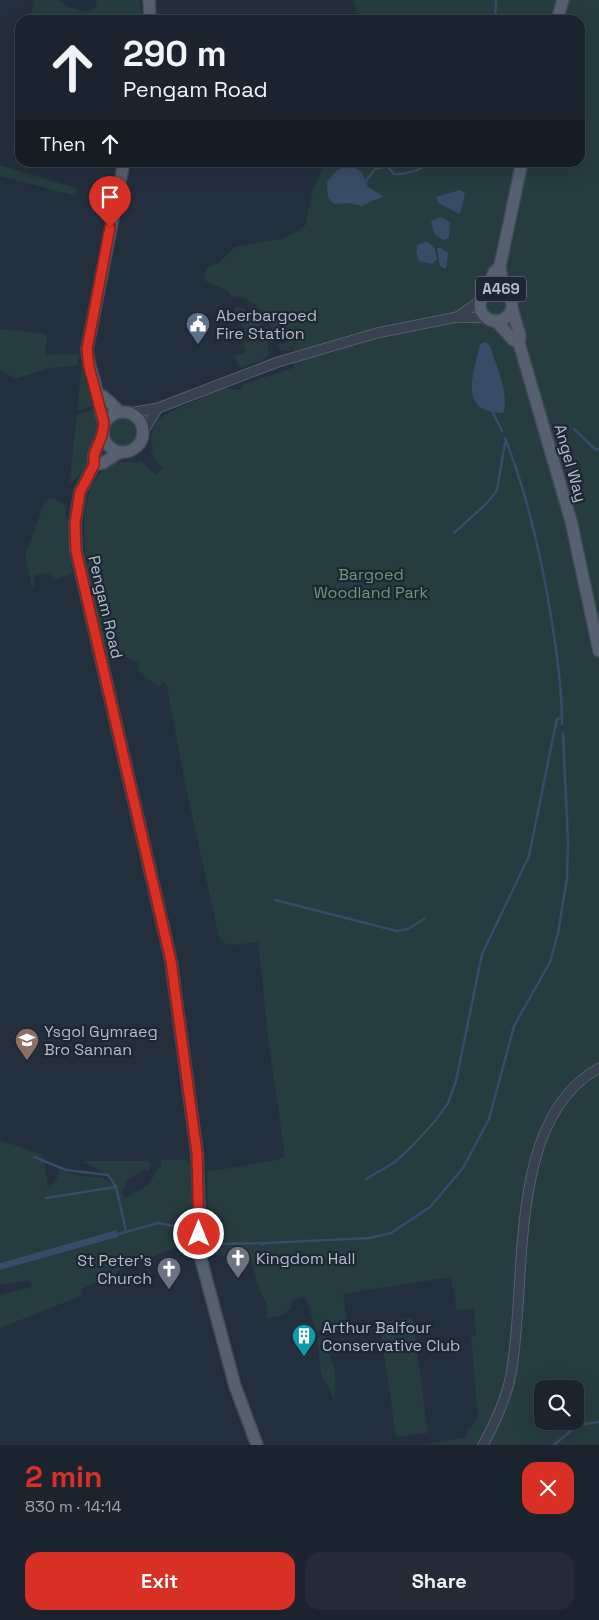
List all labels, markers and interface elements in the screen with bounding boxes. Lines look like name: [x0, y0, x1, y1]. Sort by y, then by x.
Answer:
text: 290 m: [123, 32, 227, 76]
icon: ahead: [40, 35, 105, 100]
text: Pengam Road: [123, 75, 268, 103]
icon: ahead: [96, 130, 124, 158]
text: Then: [40, 132, 86, 157]
pin: [89, 176, 131, 227]
icon: arrive: [96, 183, 124, 211]
road number: A469: [476, 276, 526, 302]
place label: Aberbargoed Fire Station: [216, 305, 317, 344]
public building icon: Aberbargoed Fire Station: [185, 311, 211, 345]
street label: Angel Way: [549, 422, 592, 505]
street label: Pengam Road: [83, 553, 128, 661]
park label: Bargoed Woodland Park: [314, 564, 429, 603]
place label: Ysgol Gymraeg Bro Sannan: [44, 1021, 158, 1060]
school or university icon: Ysgol Gymraeg Bro Sannan: [14, 1027, 40, 1061]
position arrow: [172, 1207, 224, 1259]
church icon: Kingdom Hall: [225, 1245, 251, 1279]
place label: Kingdom Hall: [256, 1248, 355, 1269]
place label: St Peter's Church: [77, 1250, 152, 1289]
church icon: St Peter's Church: [156, 1256, 182, 1290]
place label: Arthur Balfour Conservative Club: [322, 1317, 460, 1356]
building icon: Arthur Balfour Conservative Club: [291, 1323, 317, 1357]
map controls: [534, 1380, 584, 1430]
button: search: [534, 1380, 584, 1430]
text: 2 min: [25, 1457, 103, 1496]
button: close: [522, 1462, 574, 1514]
text: 830 m · 14:14: [25, 1496, 121, 1517]
button: Exit: [25, 1552, 295, 1610]
button: Share: [305, 1552, 574, 1610]

